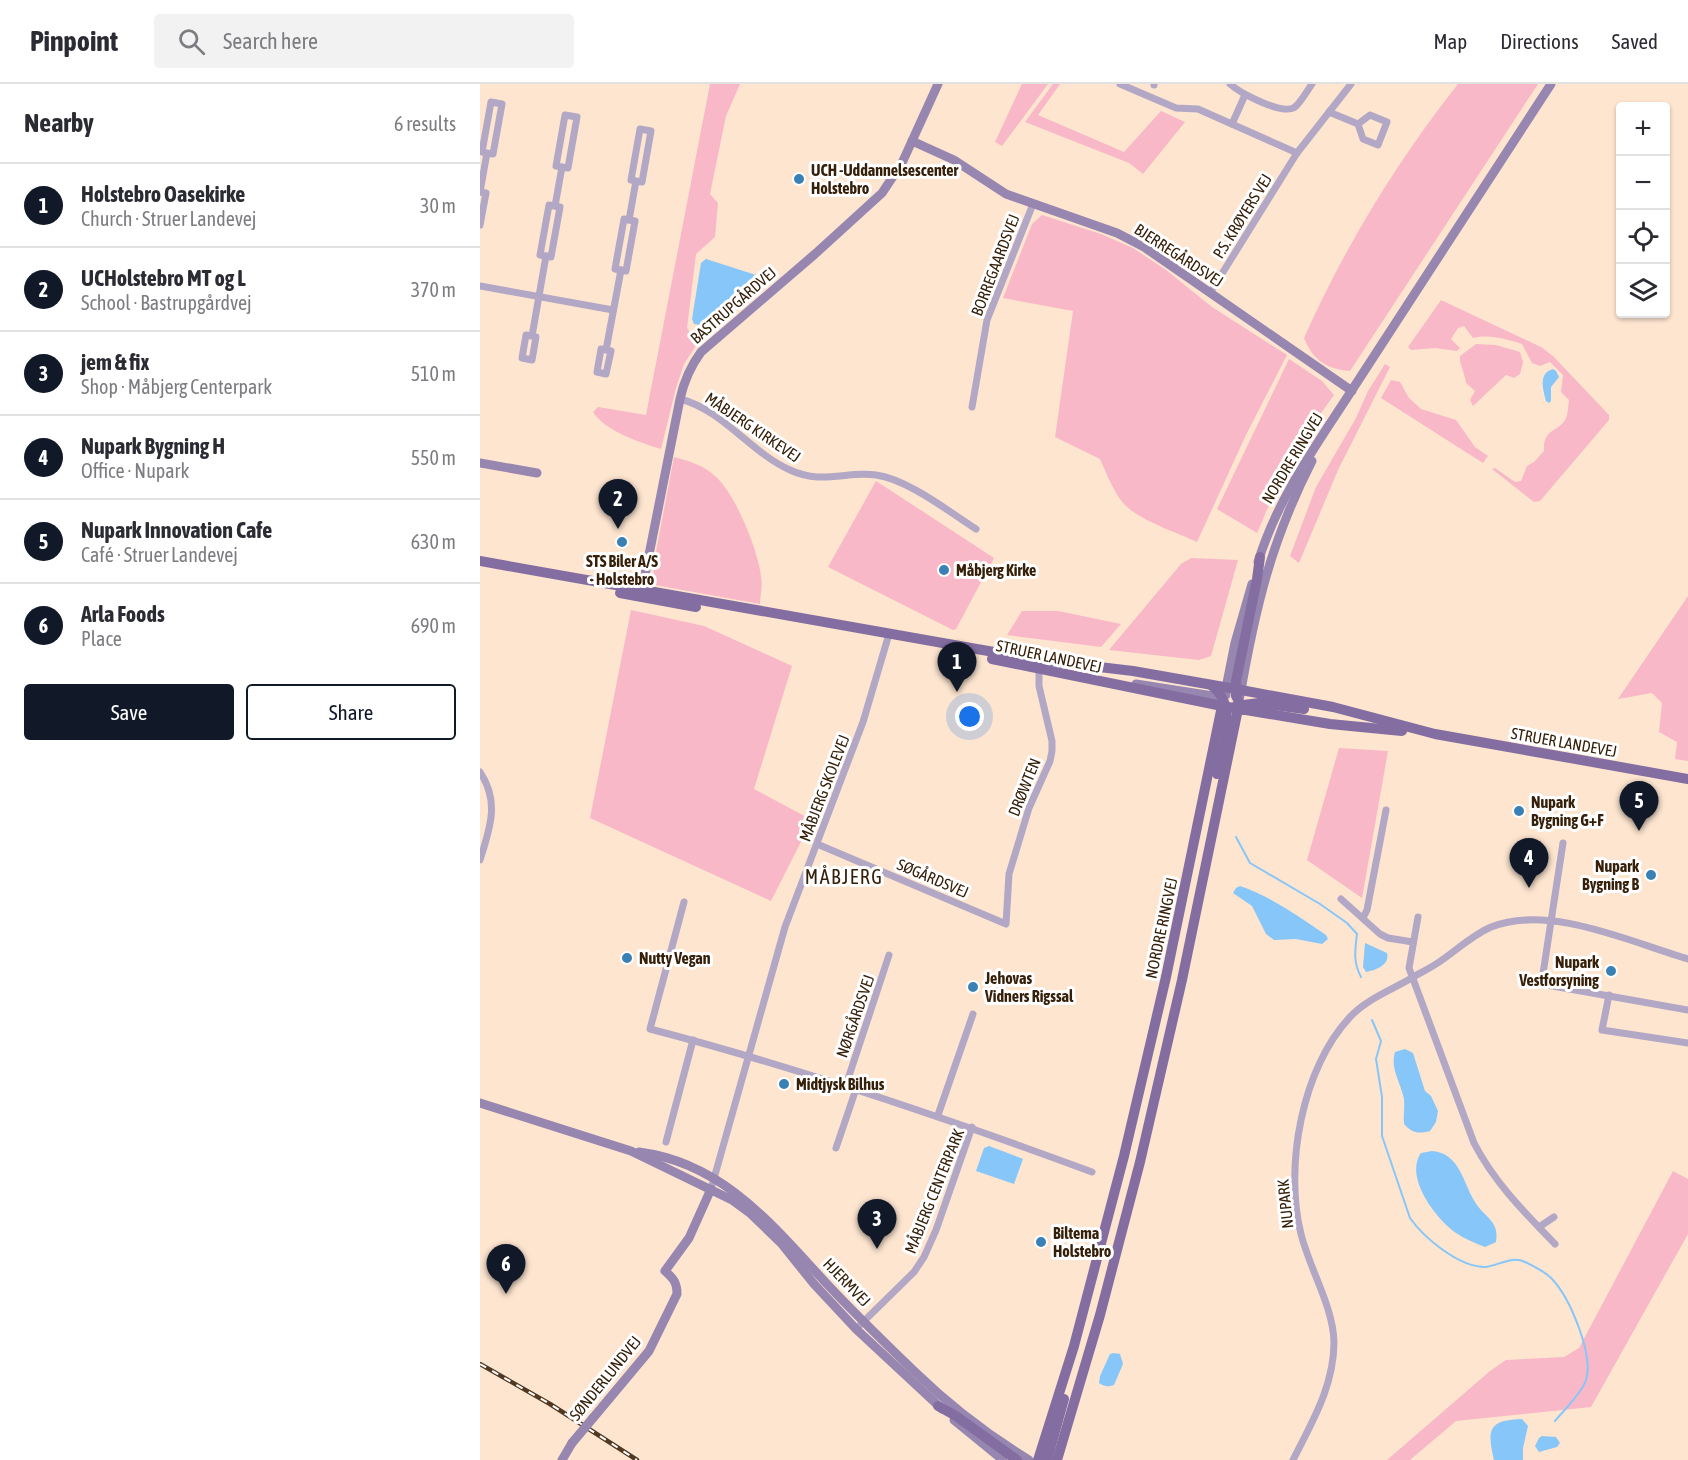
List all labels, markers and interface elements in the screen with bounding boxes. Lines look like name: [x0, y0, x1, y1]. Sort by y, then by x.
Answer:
search box: [154, 14, 574, 68]
text: Pinpoint: [30, 25, 118, 57]
icon: search: [175, 25, 208, 58]
text: Search here: [223, 28, 318, 54]
text: Map: [1433, 29, 1467, 53]
text: Directions: [1500, 29, 1579, 53]
text: Saved: [1612, 29, 1658, 53]
map controls: [1616, 102, 1670, 318]
button: +: [1616, 102, 1670, 156]
text: Nearby: [24, 108, 94, 138]
text: 6 results: [394, 112, 456, 135]
button: −: [1616, 156, 1670, 210]
place label: UCH -Uddannelsescenter Holstebro: [811, 161, 958, 197]
street label: P.S. KRØYERS VEJ: [1209, 171, 1275, 261]
marker: UCH -Uddannelsescenter Holstebro: [792, 172, 806, 186]
text: Holstebro Oasekirke: [81, 181, 245, 207]
text: 1: [39, 194, 48, 217]
text: 30 m: [420, 194, 456, 217]
text: Church · Struer Landevej: [81, 207, 256, 230]
button: locate: [1616, 210, 1670, 264]
street label: BORREGAARDSVEJ: [967, 212, 1023, 318]
street label: BJERREGÅRDSVEJ: [1131, 219, 1227, 290]
street label: BASTRUPGÅRDVEJ: [686, 262, 779, 347]
button: layers: [1616, 264, 1670, 318]
text: UCHolstebro MT og L: [81, 265, 246, 291]
text: 2: [39, 278, 48, 301]
text: 370 m: [411, 278, 456, 301]
text: School · Bastrupgårdvej: [81, 291, 252, 314]
text: jem & fix: [81, 349, 149, 375]
text: 3: [39, 362, 48, 385]
text: 510 m: [411, 362, 456, 385]
text: Shop · Måbjerg Centerpark: [81, 375, 272, 398]
street label: MÅBJERG KIRKEVEJ: [702, 388, 805, 465]
street label: NORDRE RINGVEJ: [1258, 409, 1326, 507]
text: Nupark Bygning H: [81, 433, 225, 459]
text: 4: [39, 446, 48, 469]
text: 550 m: [411, 446, 456, 469]
text: Office · Nupark: [81, 459, 189, 482]
pin: 2: [598, 480, 638, 529]
text: Nupark Innovation Cafe: [81, 517, 272, 543]
text: 5: [39, 530, 48, 553]
text: 630 m: [411, 530, 456, 553]
marker: STS Biler A/S - Holstebro: [615, 535, 629, 549]
text: Café · Struer Landevej: [81, 543, 238, 566]
place label: STS Biler A/S - Holstebro: [586, 552, 658, 588]
place label: Måbjerg Kirke: [956, 561, 1036, 579]
marker: Måbjerg Kirke: [937, 563, 951, 577]
text: Arla Foods: [81, 601, 165, 627]
text: 6: [39, 614, 48, 637]
text: 690 m: [411, 614, 456, 637]
text: Place: [81, 627, 122, 650]
street label: STRUER LANDEVEJ: [995, 636, 1103, 676]
pin: 1: [938, 642, 976, 692]
button: Save: [24, 684, 234, 740]
button: Share: [246, 684, 456, 740]
your location: [955, 702, 984, 731]
street label: STRUER LANDEVEJ: [1510, 724, 1618, 760]
street label: MÅBJERG SKOLEVEJ: [794, 732, 853, 844]
street label: DRØWTEN: [1004, 755, 1044, 819]
pin: 5: [1620, 782, 1658, 831]
place label: Nupark Bygning G+F: [1531, 793, 1604, 829]
marker: Nupark Bygning G+F: [1512, 804, 1526, 818]
pin: 4: [1510, 838, 1548, 888]
street label: SØGÅRDSVEJ: [895, 854, 972, 901]
place label: Nupark Bygning B: [1582, 857, 1640, 893]
district label: MÅBJERG: [805, 865, 883, 888]
marker: Nupark Bygning B: [1644, 868, 1658, 882]
street label: NORDRE RINGVEJ: [1142, 876, 1180, 980]
place label: Nutty Vegan: [639, 949, 711, 967]
marker: Nutty Vegan: [620, 951, 634, 965]
place label: Nupark Vestforsyning: [1518, 953, 1600, 989]
marker: Nupark Vestforsyning: [1604, 964, 1618, 978]
place label: Jehovas Vidners Rigssal: [984, 969, 1074, 1005]
street label: NØRGÅRDSVEJ: [831, 972, 878, 1060]
marker: Jehovas Vidners Rigssal: [966, 980, 980, 994]
place label: Midtjysk Bilhus: [796, 1075, 885, 1093]
marker: Midtjysk Bilhus: [777, 1077, 791, 1091]
street label: MÅBJERG CENTERPARK: [900, 1126, 967, 1256]
street label: NUPARK: [1273, 1178, 1297, 1230]
pin: 3: [858, 1200, 896, 1249]
place label: Biltema Holstebro: [1053, 1224, 1112, 1260]
marker: Biltema Holstebro: [1034, 1235, 1048, 1249]
pin: 6: [486, 1244, 526, 1294]
street label: HJERMVEJ: [820, 1254, 874, 1310]
street label: SØNDERLUNDVEJ: [566, 1332, 644, 1424]

